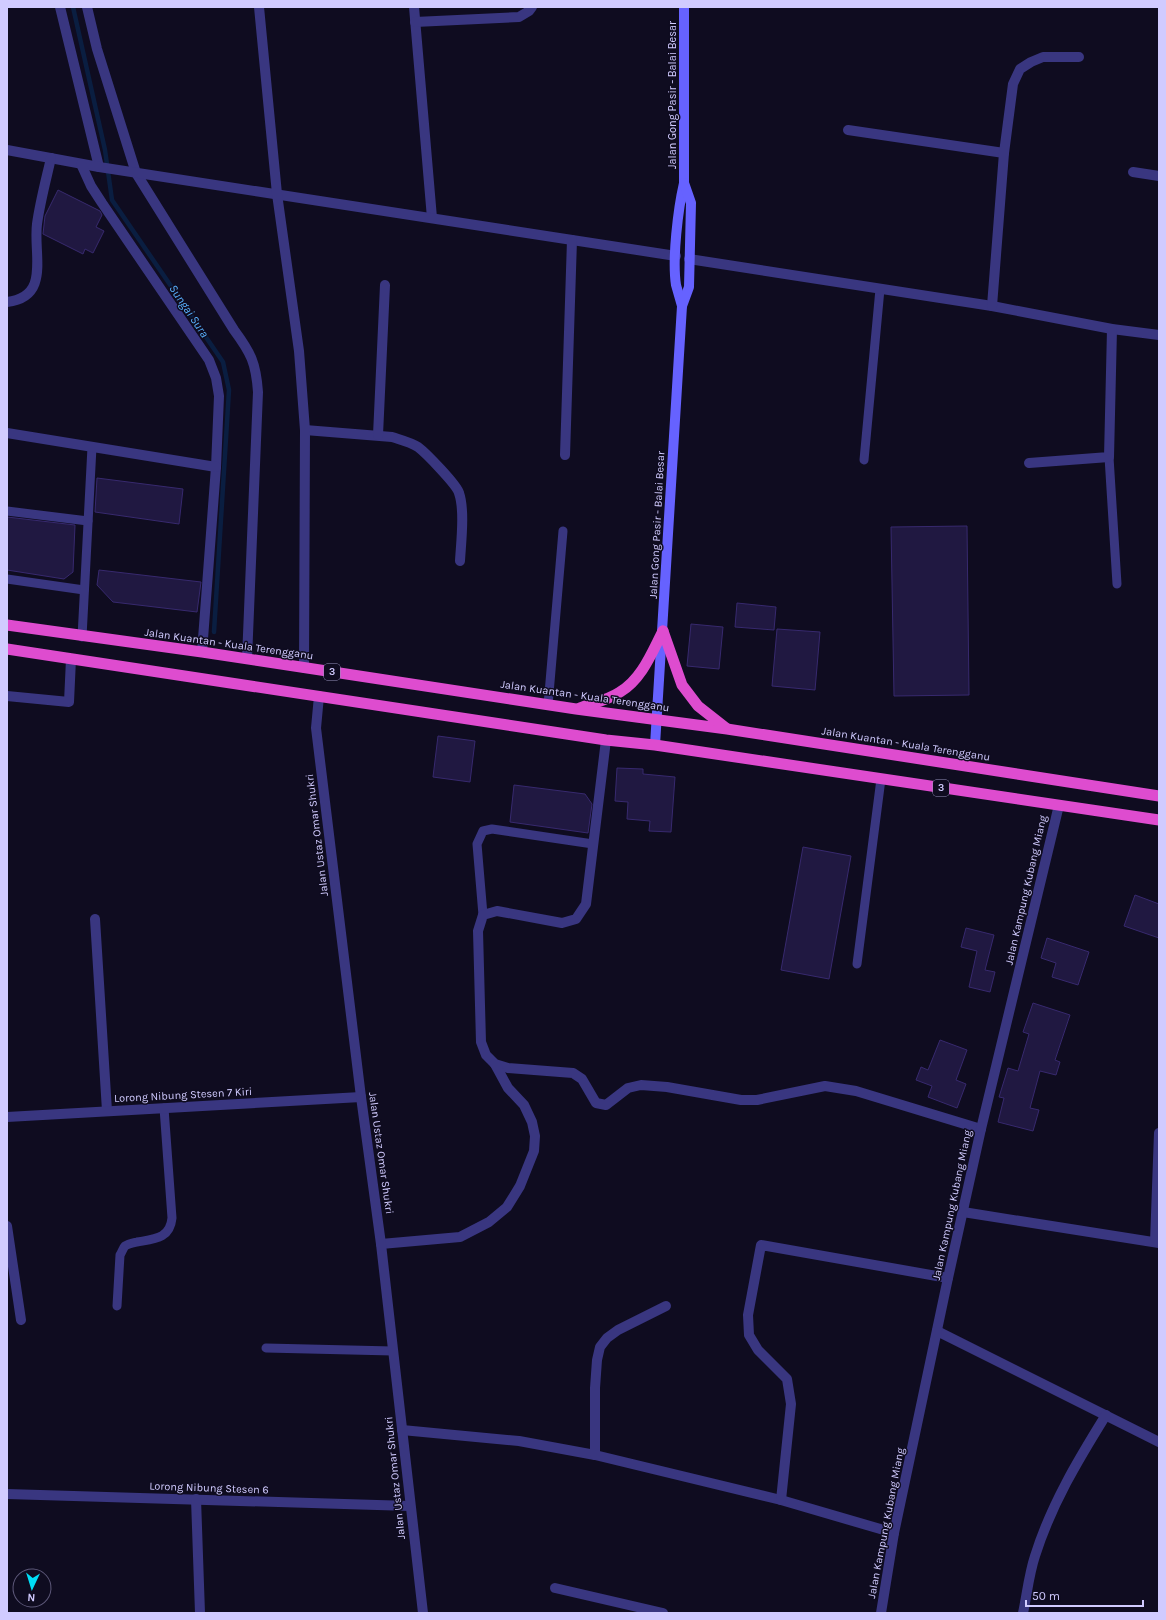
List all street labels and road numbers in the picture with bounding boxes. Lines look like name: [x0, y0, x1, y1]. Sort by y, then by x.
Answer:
street label: Jalan Gong Pasir - Balai Besar: [666, 21, 679, 169]
street label: Jalan Gong Pasir - Balai Besar: [647, 451, 667, 599]
street label: Jalan Kuantan - Kuala Terengganu: [144, 626, 314, 662]
road number: 3: [324, 664, 340, 680]
street label: Jalan Kuantan - Kuala Terengganu: [500, 678, 670, 714]
street label: Jalan Kuantan - Kuala Terengganu: [821, 724, 991, 764]
street label: Jalan Ustaz Omar Shukri: [303, 773, 331, 897]
road number: 3: [933, 780, 949, 796]
street label: Jalan Kampung Kubang Miang: [1002, 813, 1050, 966]
street label: Lorong Nibung Stesen 7 Kiri: [114, 1085, 252, 1105]
street label: Jalan Ustaz Omar Shukri: [366, 1091, 396, 1215]
street label: Jalan Kampung Kubang Miang: [930, 1128, 974, 1281]
street label: Jalan Ustaz Omar Shukri: [382, 1416, 408, 1540]
street label: Jalan Kampung Kubang Miang: [865, 1446, 907, 1600]
street label: Lorong Nibung Stesen 6: [149, 1479, 269, 1497]

